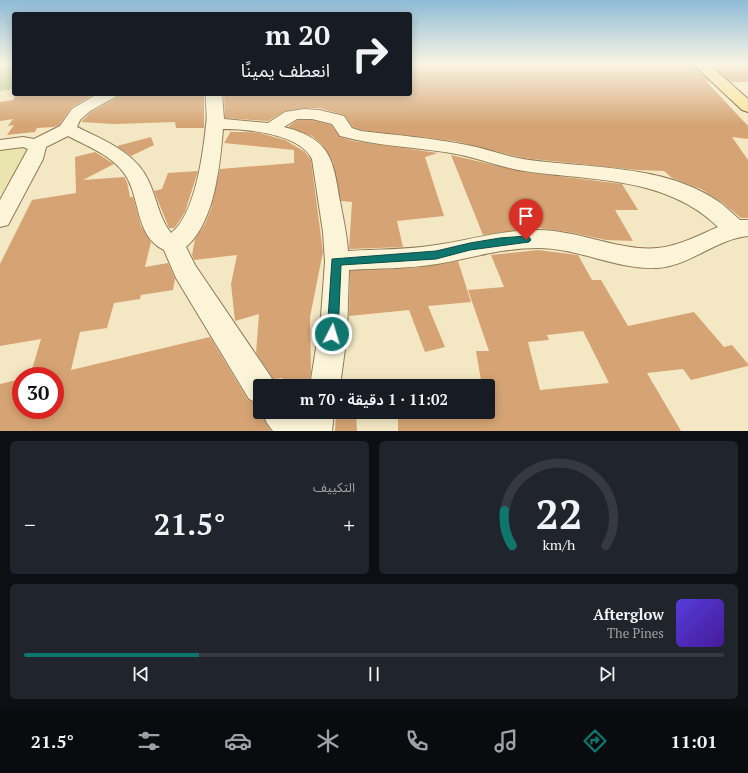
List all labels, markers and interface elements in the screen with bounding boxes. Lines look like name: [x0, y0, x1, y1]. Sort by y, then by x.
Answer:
text: 20 m: [265, 16, 330, 53]
icon: right: [344, 28, 396, 80]
text: انعطف يمينًا: [241, 58, 330, 82]
pin: [509, 199, 543, 240]
icon: arrive: [515, 205, 537, 227]
position arrow: [311, 313, 353, 355]
speed limit sign: 30: [12, 367, 64, 419]
text: 11:02 · 1 دقيقة · 70 m: [300, 389, 448, 409]
text: التكييف: [313, 478, 355, 496]
text: 22: [535, 485, 582, 540]
text: 21.5°: [153, 504, 226, 544]
text: −: [24, 510, 36, 539]
text: +: [343, 510, 355, 539]
text: km/h: [542, 534, 576, 553]
text: Afterglow: [593, 604, 664, 624]
text: The Pines: [607, 624, 664, 642]
icon: previous: [130, 663, 152, 685]
icon: pause: [363, 663, 385, 685]
icon: next: [596, 663, 618, 685]
icon: filters: [135, 727, 163, 755]
icon: car: [224, 727, 252, 755]
icon: climate: [314, 727, 342, 755]
icon: phone: [403, 727, 431, 755]
icon: music: [492, 727, 520, 755]
icon: directions: [581, 727, 609, 755]
text: 21.5°: [31, 729, 74, 753]
text: 11:01: [671, 729, 717, 753]

